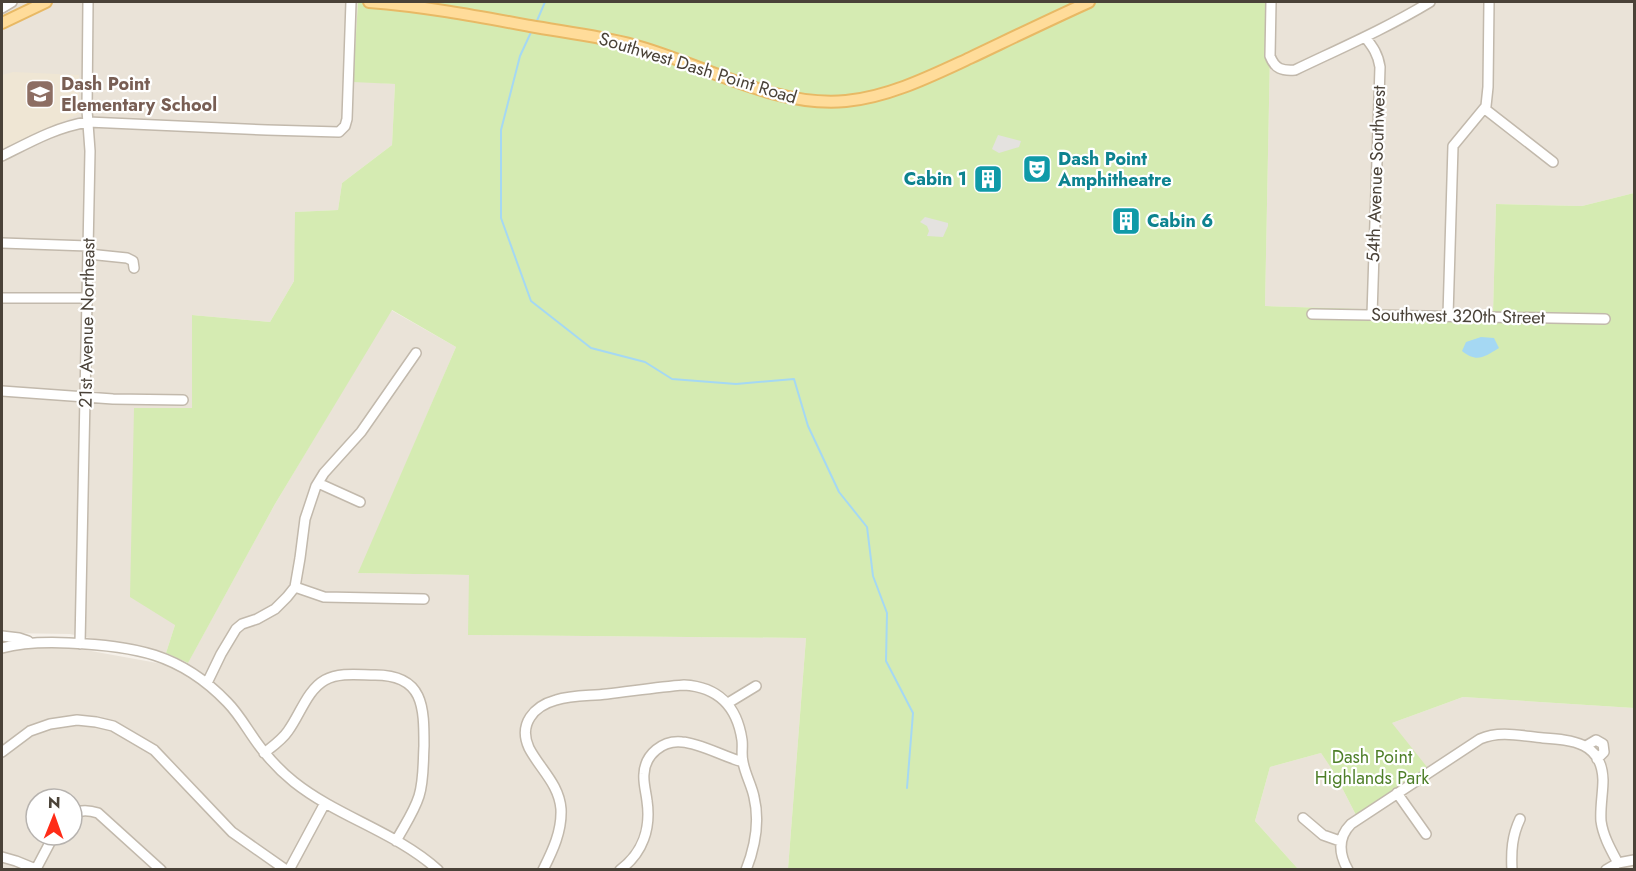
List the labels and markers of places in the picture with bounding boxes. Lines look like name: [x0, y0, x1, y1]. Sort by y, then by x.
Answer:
place label: Dash Point Elementary School: [61, 71, 217, 118]
school or university icon: Dash Point Elementary School: [24, 78, 56, 110]
place label: Dash Point Amphitheatre: [1057, 146, 1171, 193]
theatre icon: Dash Point Amphitheatre: [1021, 153, 1053, 185]
building icon: Cabin 1: [972, 163, 1004, 195]
place label: Cabin 1: [904, 166, 967, 192]
building icon: Cabin 6: [1110, 205, 1142, 237]
place label: Cabin 6: [1147, 208, 1213, 234]

